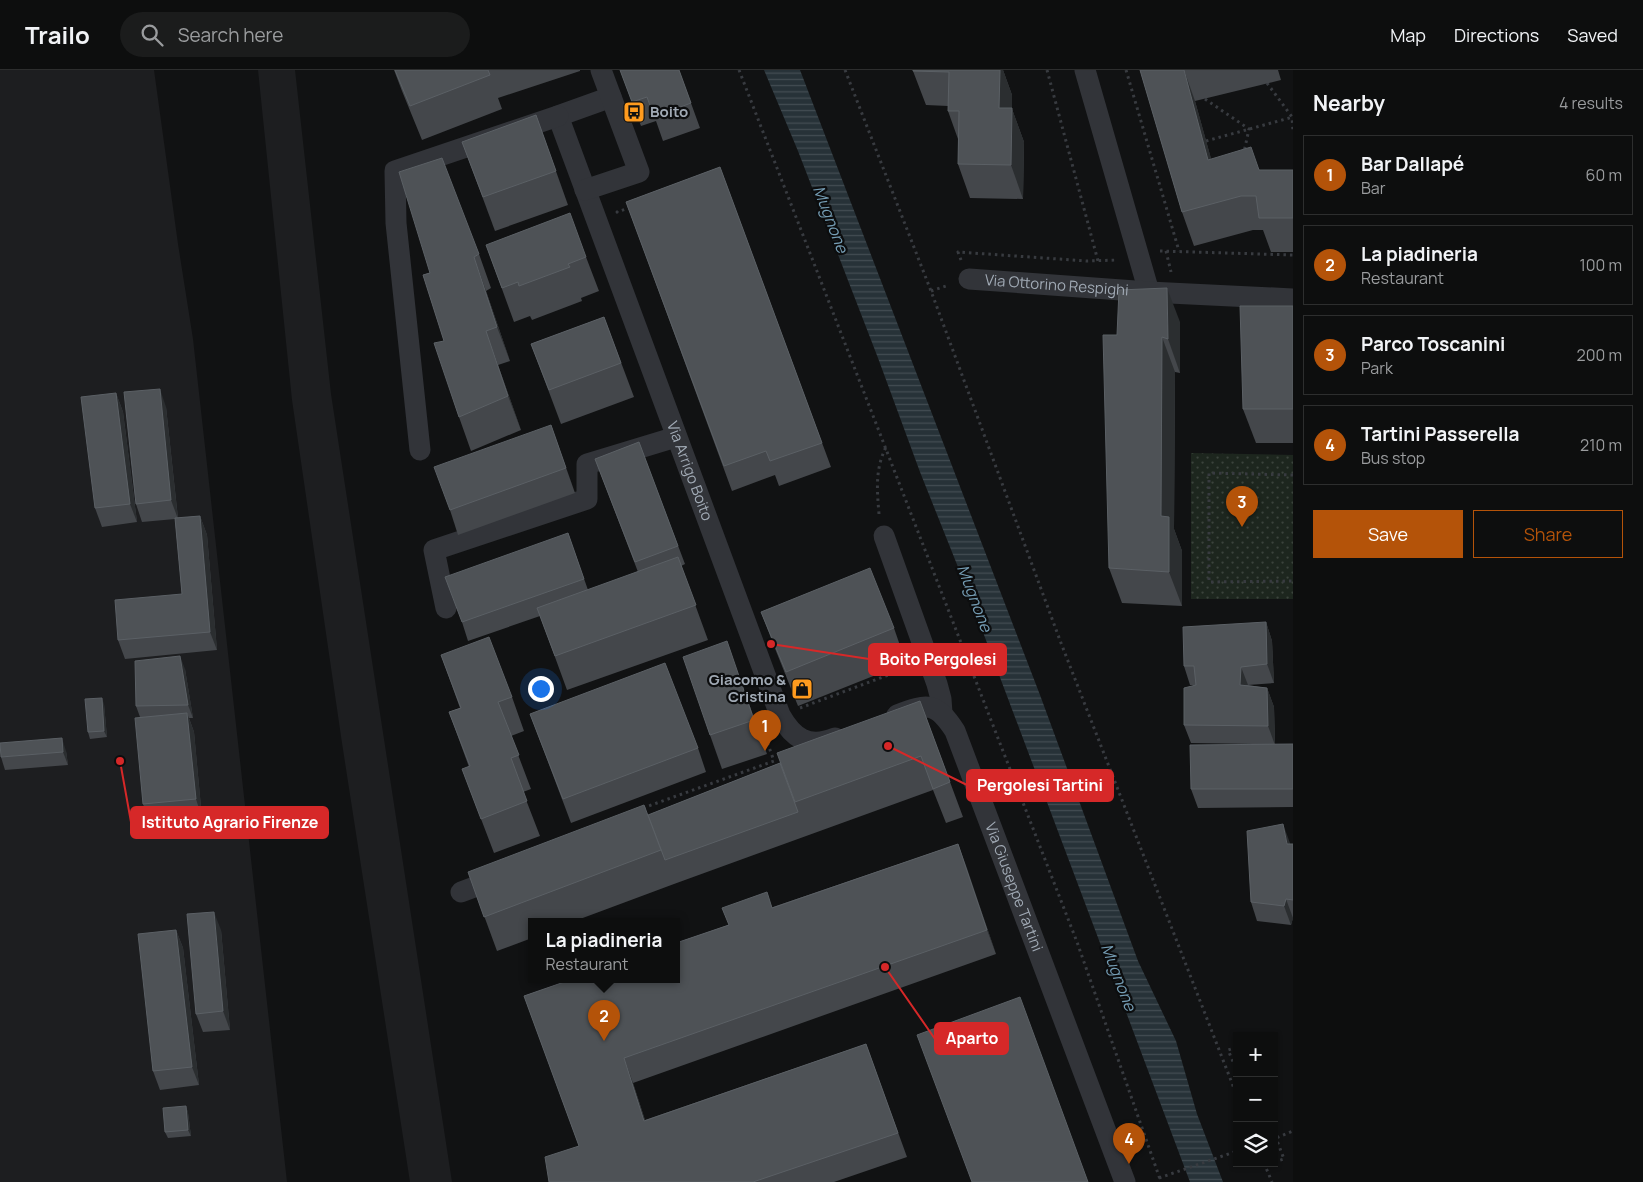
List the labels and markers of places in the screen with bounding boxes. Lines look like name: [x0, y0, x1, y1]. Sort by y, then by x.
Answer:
bus stop icon: Boito: [622, 100, 646, 124]
place label: Boito: [650, 101, 688, 122]
pin: 3: [1226, 486, 1258, 527]
callout: Boito Pergolesi: [869, 644, 1006, 675]
place label: Giacomo & Cristina: [709, 669, 786, 707]
shop icon: Giacomo & Cristina: [790, 677, 814, 701]
pin: 1: [749, 710, 781, 751]
callout: Pergolesi Tartini: [967, 770, 1113, 801]
callout: Istituto Agrario Firenze: [131, 807, 328, 838]
pin: 2: [588, 1000, 620, 1041]
callout: Aparto: [935, 1023, 1008, 1054]
pin: 4: [1113, 1123, 1145, 1164]

